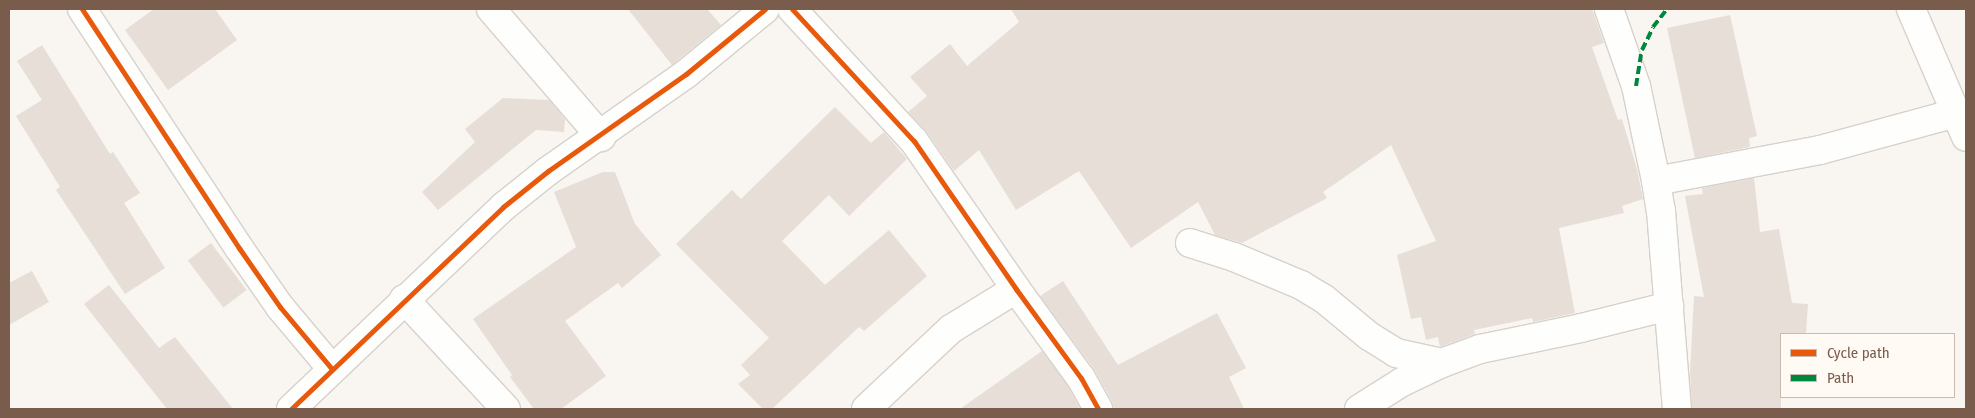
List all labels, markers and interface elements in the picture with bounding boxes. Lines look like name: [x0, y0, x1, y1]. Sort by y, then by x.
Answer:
legend: [1780, 333, 1955, 398]
text: Cycle path: [1827, 344, 1890, 362]
text: Path: [1827, 369, 1854, 387]

